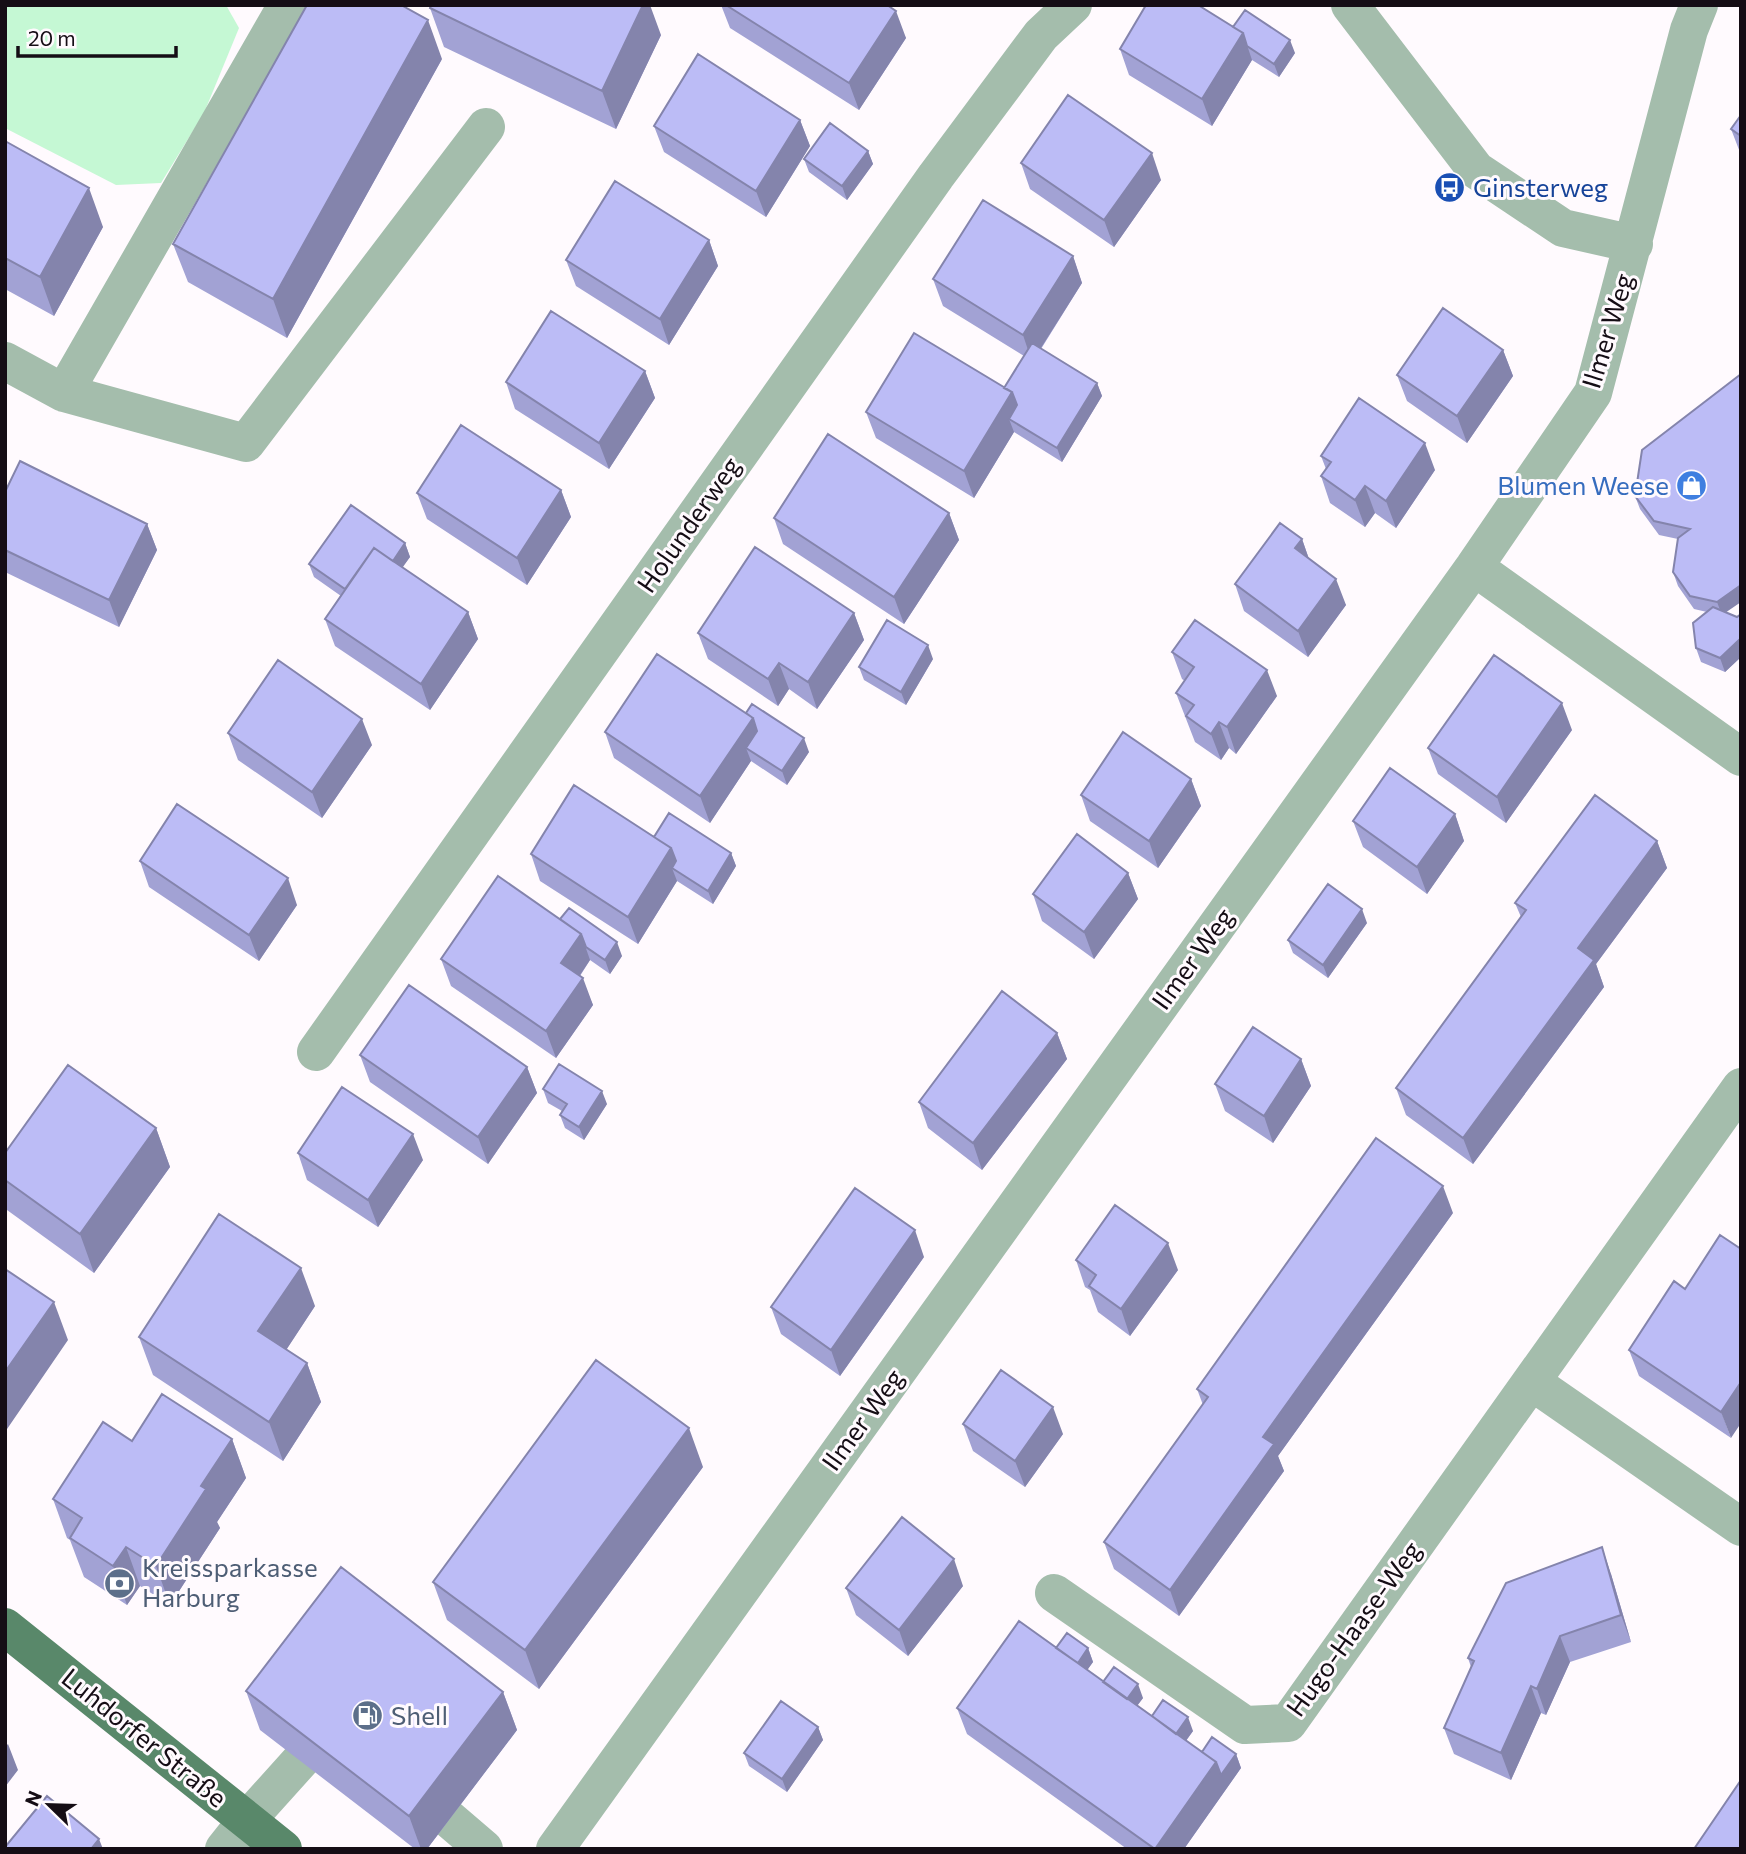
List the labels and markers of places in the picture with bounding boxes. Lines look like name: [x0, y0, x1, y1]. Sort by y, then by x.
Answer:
bus stop icon: Ginsterweg: [1433, 171, 1467, 205]
place label: Ginsterweg: [1473, 171, 1608, 202]
place label: Blumen Weese: [1497, 469, 1669, 500]
shop icon: Blumen Weese: [1675, 469, 1709, 503]
place label: Kreissparkasse Harburg: [142, 1551, 318, 1612]
bank icon: Kreissparkasse Harburg: [102, 1566, 136, 1600]
fuel station icon: Shell: [351, 1699, 385, 1733]
place label: Shell: [391, 1699, 448, 1730]

